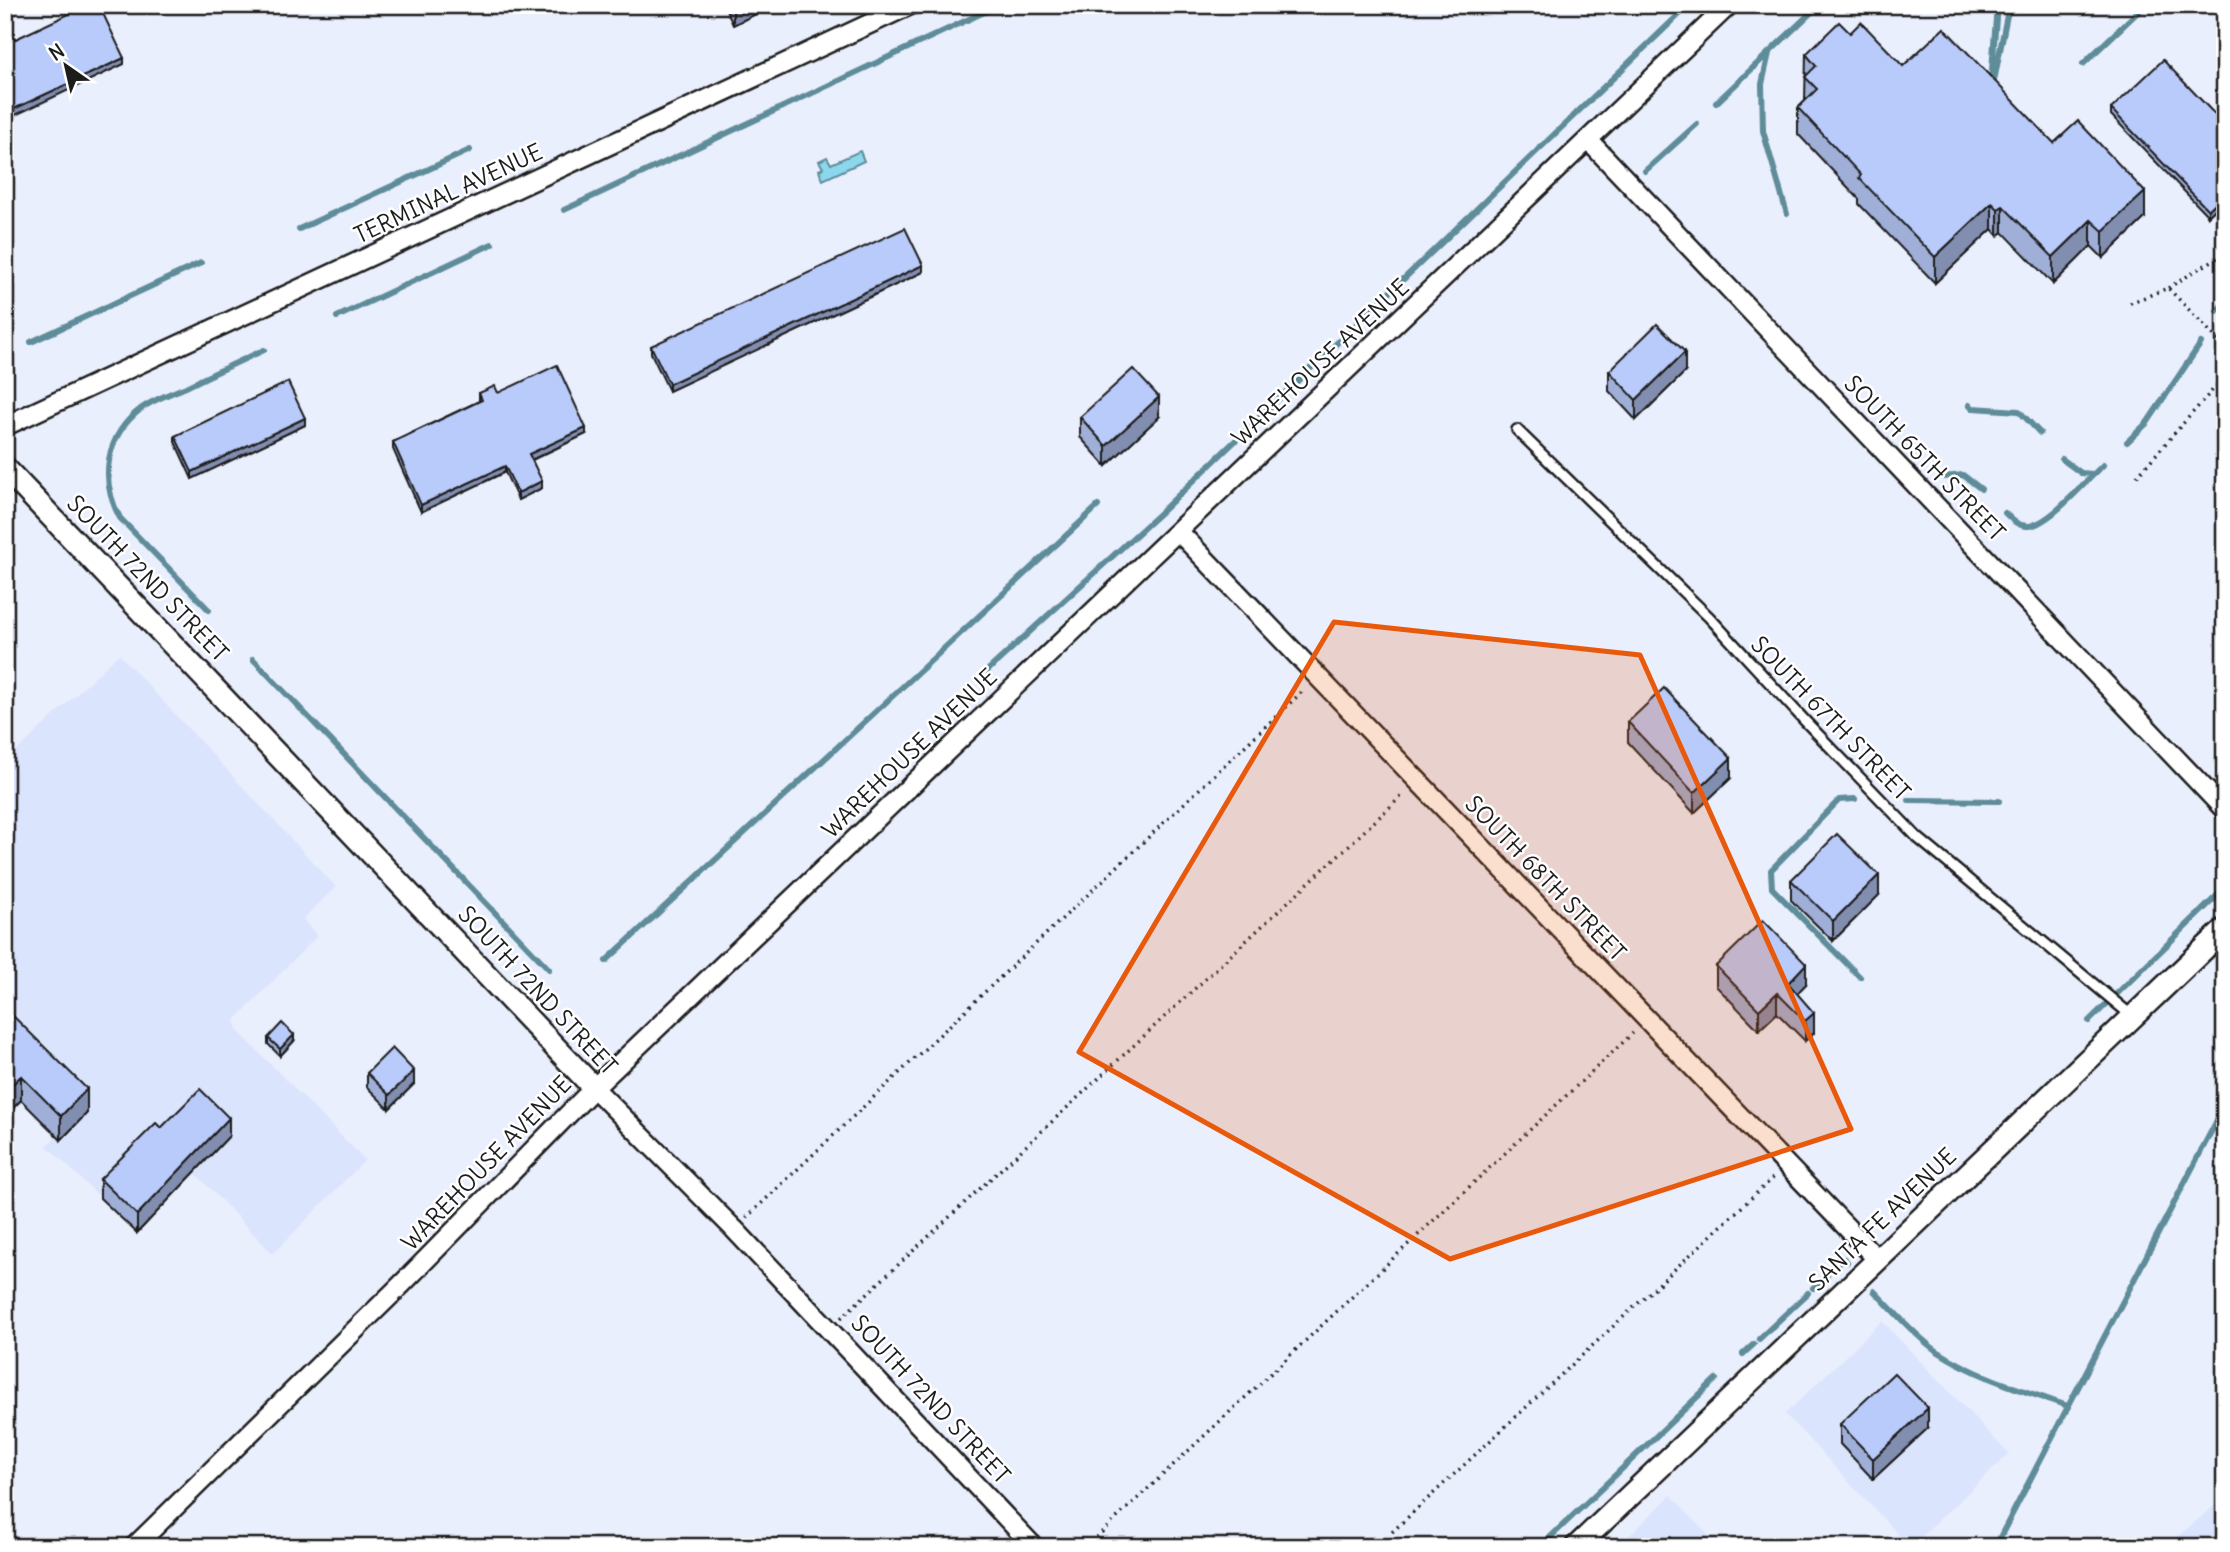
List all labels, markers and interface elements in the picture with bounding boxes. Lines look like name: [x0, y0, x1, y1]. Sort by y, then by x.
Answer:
north arrow: [32, 32, 102, 102]
text: N: [44, 38, 69, 66]
street label: TERMINAL AVENUE: [349, 137, 547, 249]
street label: WAREHOUSE AVENUE: [1225, 272, 1415, 452]
street label: SOUTH 65TH STREET: [1838, 369, 2012, 547]
street label: SOUTH 72ND STREET: [61, 489, 235, 667]
street label: SOUTH 67TH STREET: [1745, 630, 1917, 806]
street label: WAREHOUSE AVENUE: [815, 662, 1003, 844]
street label: SOUTH 68TH STREET: [1460, 789, 1632, 967]
street label: SOUTH 72ND STREET: [452, 900, 624, 1080]
street label: WAREHOUSE AVENUE: [395, 1069, 577, 1257]
street label: SANTA FE AVENUE: [1802, 1141, 1962, 1297]
street label: SOUTH 72ND STREET: [845, 1309, 1017, 1489]

